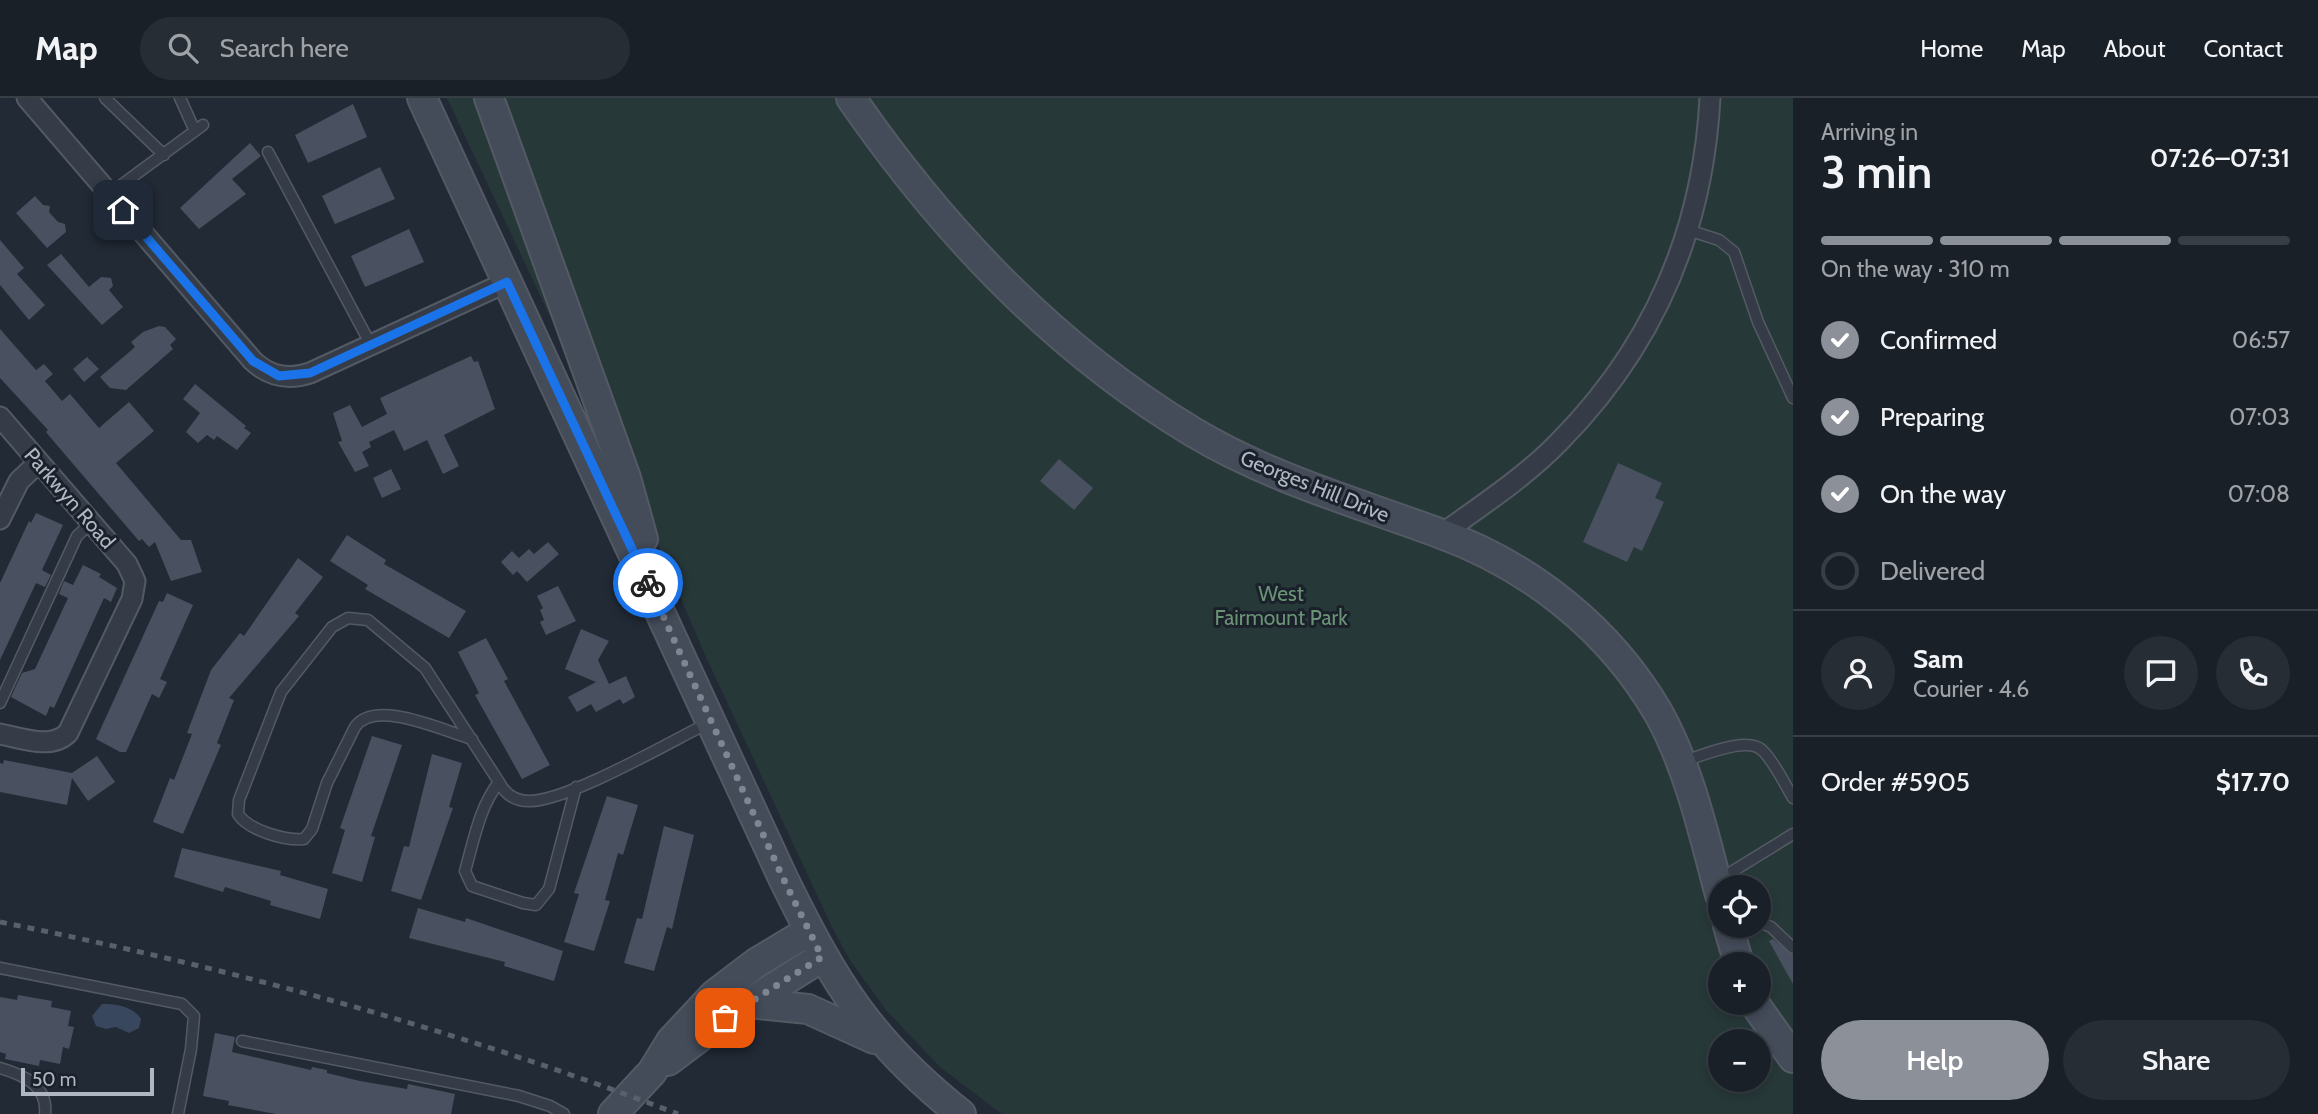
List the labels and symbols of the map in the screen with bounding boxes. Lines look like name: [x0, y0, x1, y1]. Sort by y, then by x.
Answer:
pin: [93, 180, 153, 240]
street label: Parkwyn Road: [19, 442, 121, 554]
street label: Georges Hill Drive: [1237, 445, 1393, 527]
courier: [613, 548, 683, 618]
park label: West Fairmount Park: [1214, 581, 1348, 630]
pin: [695, 988, 755, 1048]
scale bar: [21, 1065, 154, 1097]

